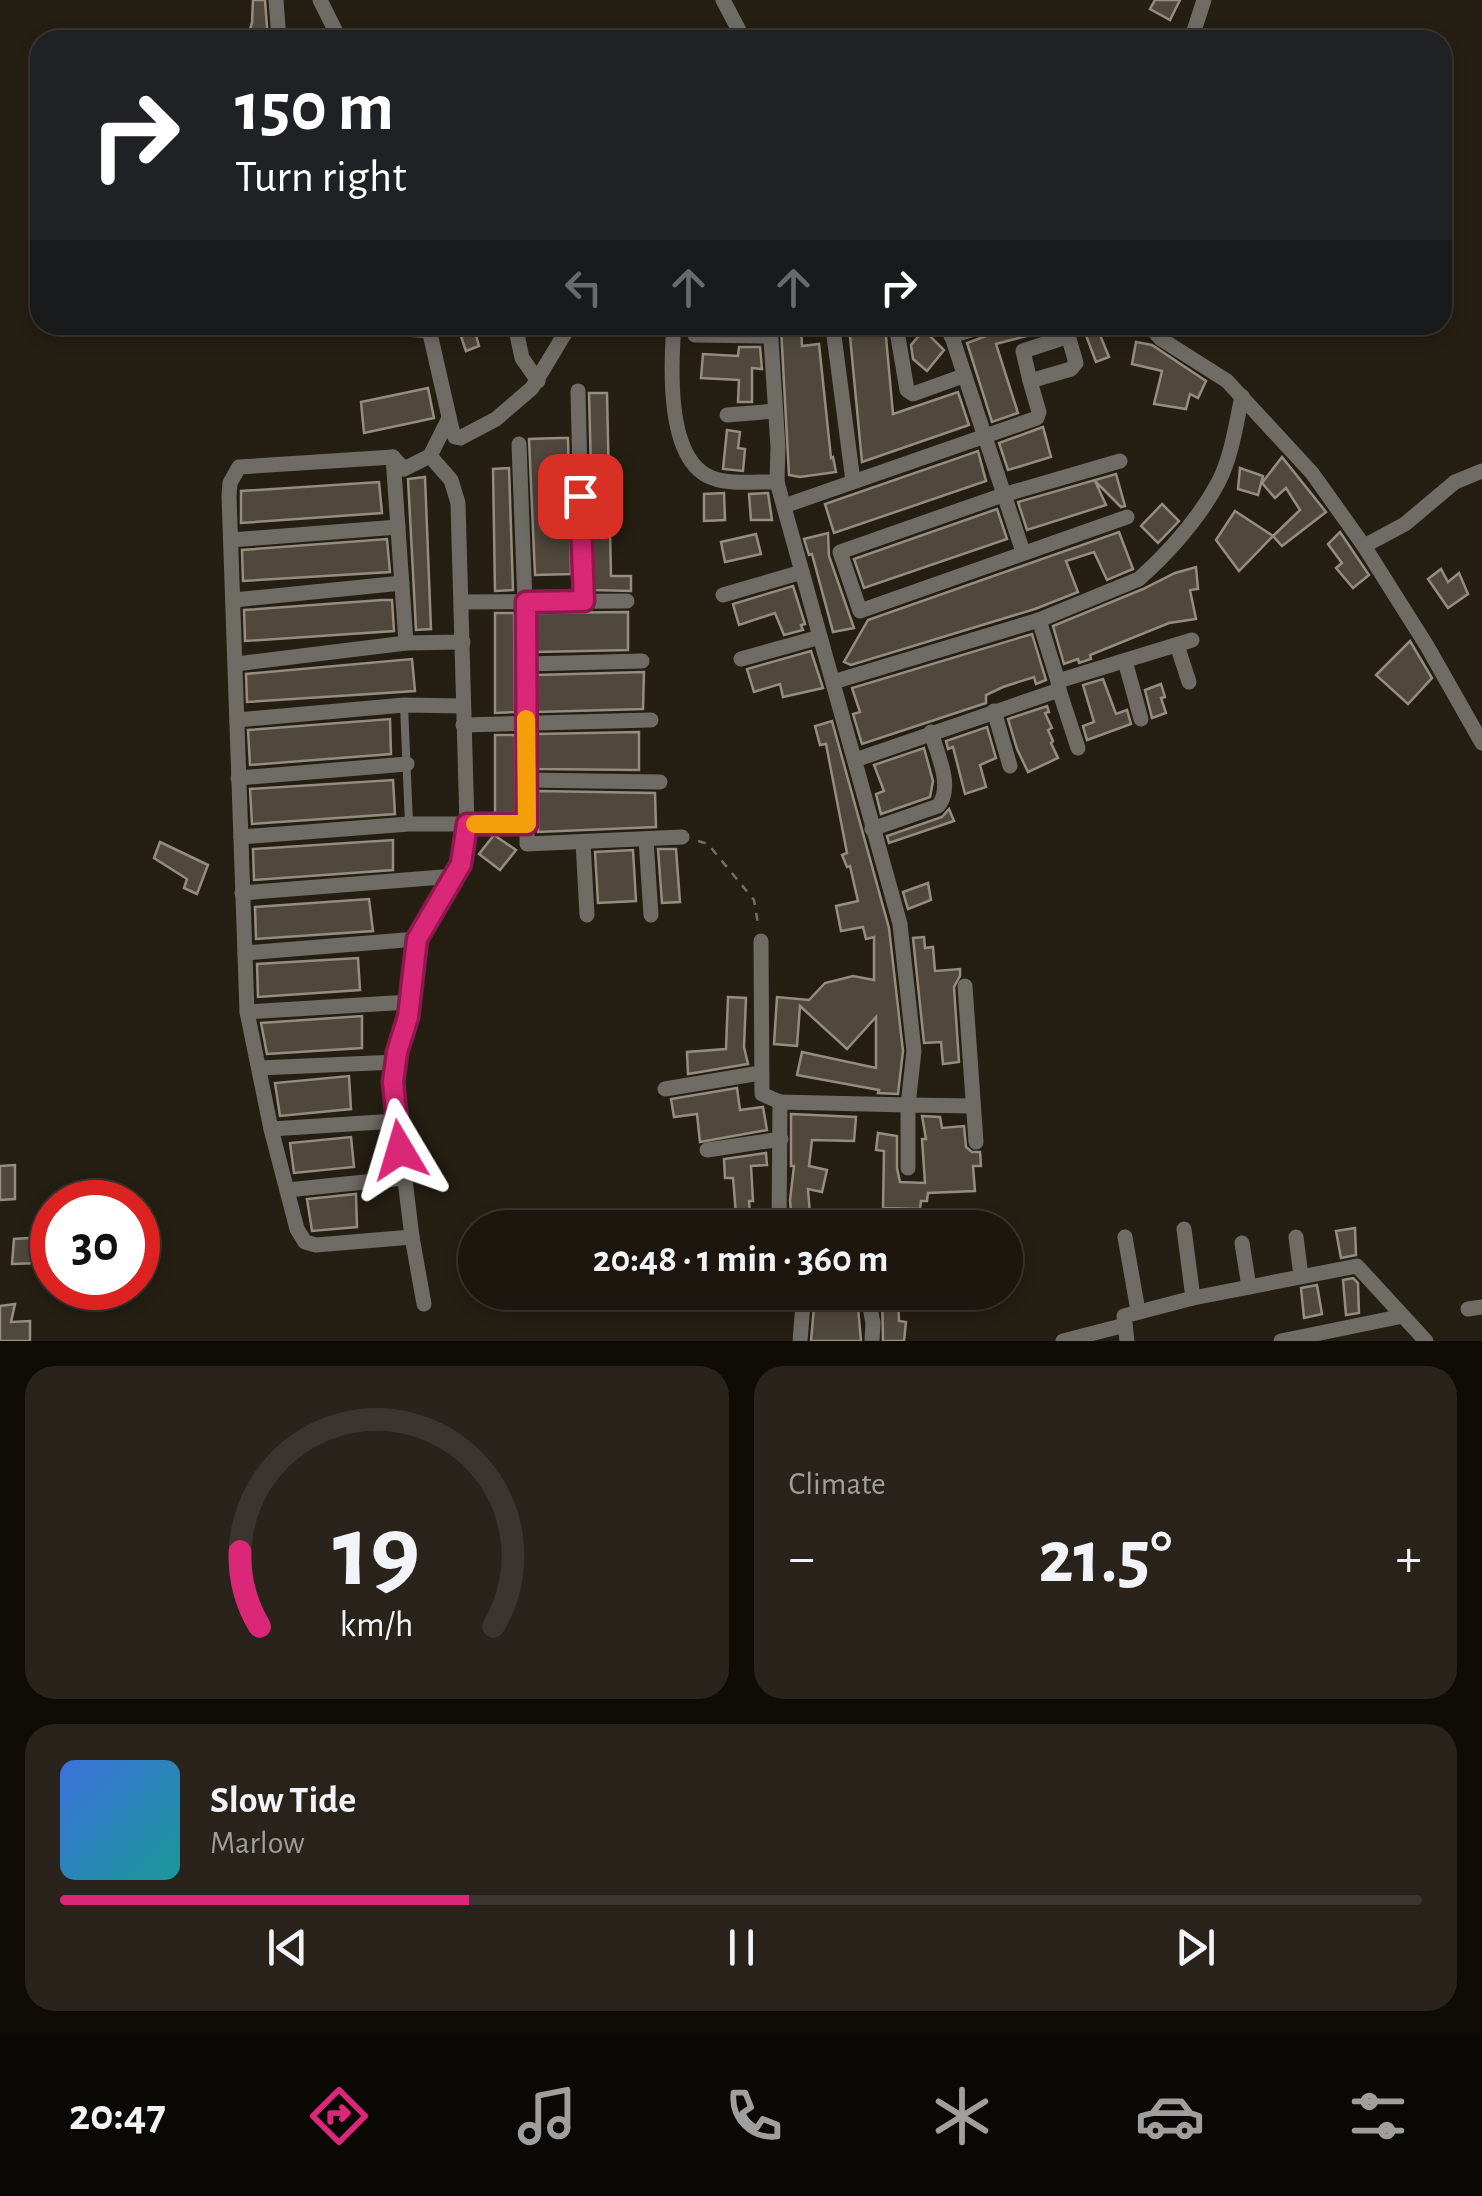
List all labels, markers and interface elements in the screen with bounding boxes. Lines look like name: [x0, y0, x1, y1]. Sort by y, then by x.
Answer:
icon: right: [70, 70, 200, 200]
text: 150 m: [235, 73, 394, 143]
text: Turn right: [235, 155, 407, 200]
icon: left: [556, 260, 611, 315]
icon: ahead: [661, 260, 716, 315]
icon: ahead: [766, 260, 821, 315]
icon: right: [871, 260, 926, 315]
pin: [538, 454, 623, 539]
icon: arrive: [553, 469, 608, 524]
position arrow: [348, 1098, 452, 1202]
speed limit sign: 30: [30, 1180, 160, 1310]
text: 20:48 · 1 min · 360 m: [593, 1241, 888, 1279]
text: Climate: [789, 1468, 886, 1500]
text: 19: [333, 1501, 421, 1605]
text: 21.5°: [1038, 1521, 1172, 1596]
text: −: [789, 1531, 815, 1586]
text: +: [1396, 1531, 1422, 1586]
text: km/h: [340, 1607, 414, 1643]
text: Slow Tide: [210, 1782, 356, 1820]
text: Marlow: [210, 1827, 305, 1859]
icon: previous: [260, 1920, 315, 1975]
icon: pause: [714, 1920, 769, 1975]
icon: next: [1168, 1920, 1223, 1975]
icon: directions: [304, 2081, 374, 2151]
icon: music: [512, 2081, 582, 2151]
icon: phone: [719, 2081, 789, 2151]
icon: climate: [927, 2081, 997, 2151]
icon: car: [1135, 2081, 1205, 2151]
icon: filters: [1343, 2081, 1413, 2151]
text: 20:47: [69, 2093, 166, 2138]

